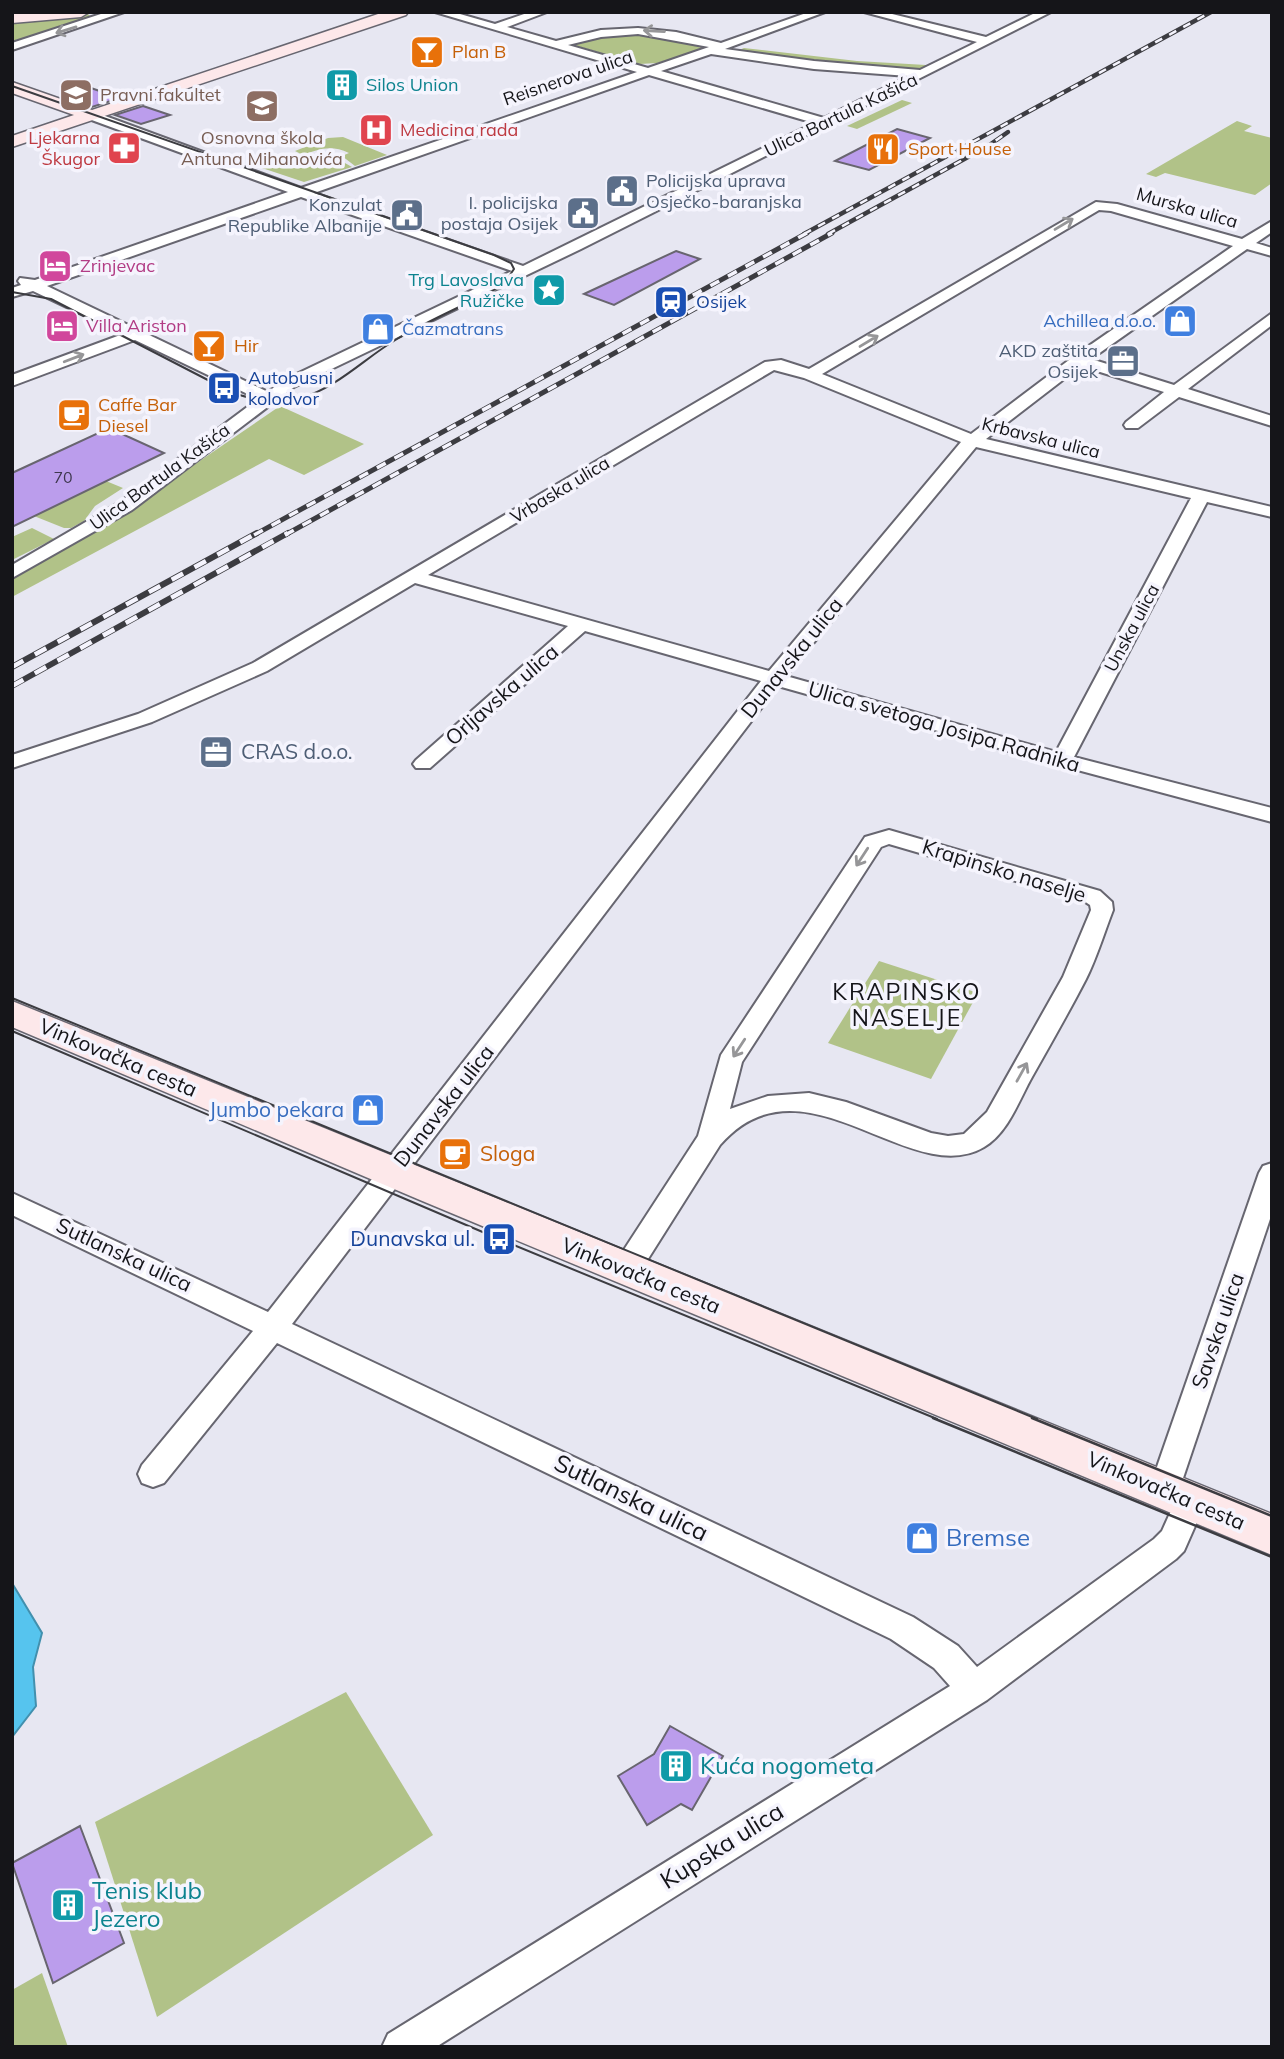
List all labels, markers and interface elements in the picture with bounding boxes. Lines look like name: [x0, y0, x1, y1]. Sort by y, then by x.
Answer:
one-way arrow: [644, 24, 666, 37]
one-way arrow: [55, 25, 77, 37]
bar icon: Plan B: [408, 33, 446, 71]
place label: Plan B: [452, 40, 506, 63]
street label: Reisnerova ulica: [500, 45, 636, 110]
building icon: Silos Union: [323, 66, 361, 104]
street label: Ulica Bartula Kašića: [760, 67, 921, 162]
place label: Silos Union: [366, 73, 458, 96]
school or university icon: Pravni fakultet: [57, 76, 95, 114]
place label: Pravni fakultet: [100, 83, 221, 106]
school or university icon: Osnovna škola Antuna Mihanovića: [243, 87, 281, 125]
hospital icon: Medicina rada: [357, 111, 395, 149]
place label: Medicina rada: [400, 118, 518, 141]
place label: Ljekarna Škugor: [28, 126, 100, 170]
place label: Osnovna škola Antuna Mihanovića: [181, 126, 343, 170]
pharmacy icon: Ljekarna Škugor: [105, 129, 143, 167]
restaurant icon: Sport House: [864, 130, 902, 168]
place label: Sport House: [908, 137, 1011, 160]
place label: Policijska uprava Osječko-baranjska: [646, 169, 802, 213]
public building icon: Policijska uprava Osječko-baranjska: [603, 172, 641, 210]
street label: Murska ulica: [1134, 182, 1241, 233]
place label: I. policijska postaja Osijek: [441, 191, 559, 235]
place label: Konzulat Republike Albanije: [228, 193, 382, 237]
public building icon: I. policijska postaja Osijek: [564, 194, 602, 232]
public building icon: Konzulat Republike Albanije: [388, 196, 426, 234]
one-way arrow: [1054, 217, 1074, 231]
hotel icon: Zrinjevac: [36, 247, 74, 285]
place label: Zrinjevac: [80, 254, 155, 277]
place label: Trg Lavoslava Ružičke: [408, 268, 524, 312]
place icon: Trg Lavoslava Ružičke: [530, 271, 568, 309]
station icon: Osijek: [652, 283, 690, 321]
place label: Osijek: [696, 290, 747, 313]
shop icon: Achillea d.o.o.: [1161, 302, 1199, 340]
hotel icon: Villa Ariston: [43, 307, 81, 345]
place label: Achillea d.o.o.: [1043, 309, 1156, 332]
shop icon: Čazmatrans: [359, 310, 397, 348]
place label: Villa Ariston: [86, 314, 187, 337]
place label: Čazmatrans: [402, 317, 504, 340]
bar icon: Hir: [190, 327, 228, 365]
one-way arrow: [858, 333, 878, 347]
place label: Hir: [234, 334, 259, 357]
place label: AKD zaštita Osijek: [999, 339, 1099, 383]
office icon: AKD zaštita Osijek: [1104, 342, 1142, 380]
one-way arrow: [62, 350, 84, 363]
place label: Autobusni kolodvor: [248, 366, 333, 410]
bus stop icon: Autobusni kolodvor: [205, 369, 243, 407]
place label: Caffe Bar Diesel: [98, 393, 177, 437]
cafe icon: Caffe Bar Diesel: [55, 396, 93, 434]
street label: Krbavska ulica: [980, 412, 1103, 463]
street label: Ulica Bartula Kašića: [85, 418, 234, 535]
street label: Vrbaska ulica: [506, 451, 614, 528]
house number: 70: [53, 467, 73, 487]
street label: Unska ulica: [1099, 580, 1164, 675]
street label: Dunavska ulica: [735, 592, 848, 723]
street label: Orljavska ulica: [439, 638, 563, 750]
street label: Ulica svetoga Josipa Radnika: [805, 675, 1083, 777]
office icon: CRAS d.o.o.: [197, 733, 235, 771]
place label: CRAS d.o.o.: [241, 738, 353, 764]
street label: Krapinsko naselje: [919, 833, 1089, 907]
one-way arrow: [854, 846, 868, 866]
district label: KRAPINSKO NASELJE: [832, 977, 982, 1032]
street label: Vinkovačka cesta: [36, 1012, 201, 1102]
one-way arrow: [731, 1038, 746, 1057]
street label: Dunavska ulica: [387, 1039, 499, 1172]
one-way arrow: [1015, 1063, 1029, 1083]
shop icon: Jumbo pekara: [349, 1091, 387, 1129]
place label: Jumbo pekara: [209, 1096, 344, 1122]
cafe icon: Sloga: [436, 1135, 474, 1173]
place label: Sloga: [480, 1140, 535, 1166]
street label: Sutlanska ulica: [52, 1211, 196, 1297]
bus stop icon: Dunavska ul.: [480, 1220, 518, 1258]
place label: Dunavska ul.: [350, 1225, 475, 1251]
street label: Vinkovačka cesta: [558, 1231, 725, 1319]
street label: Savska ulica: [1185, 1269, 1249, 1392]
street label: Vinkovačka cesta: [1084, 1445, 1249, 1535]
street label: Sutlanska ulica: [550, 1447, 713, 1547]
shop icon: Bremse: [903, 1519, 941, 1557]
place label: Bremse: [946, 1522, 1030, 1552]
building icon: Kuća nogometa: [657, 1747, 695, 1785]
place label: Kuća nogometa: [700, 1750, 874, 1780]
street label: Kupska ulica: [654, 1795, 789, 1895]
place label: Tenis klub Jezero: [92, 1875, 202, 1933]
building icon: Tenis klub Jezero: [49, 1886, 87, 1924]

